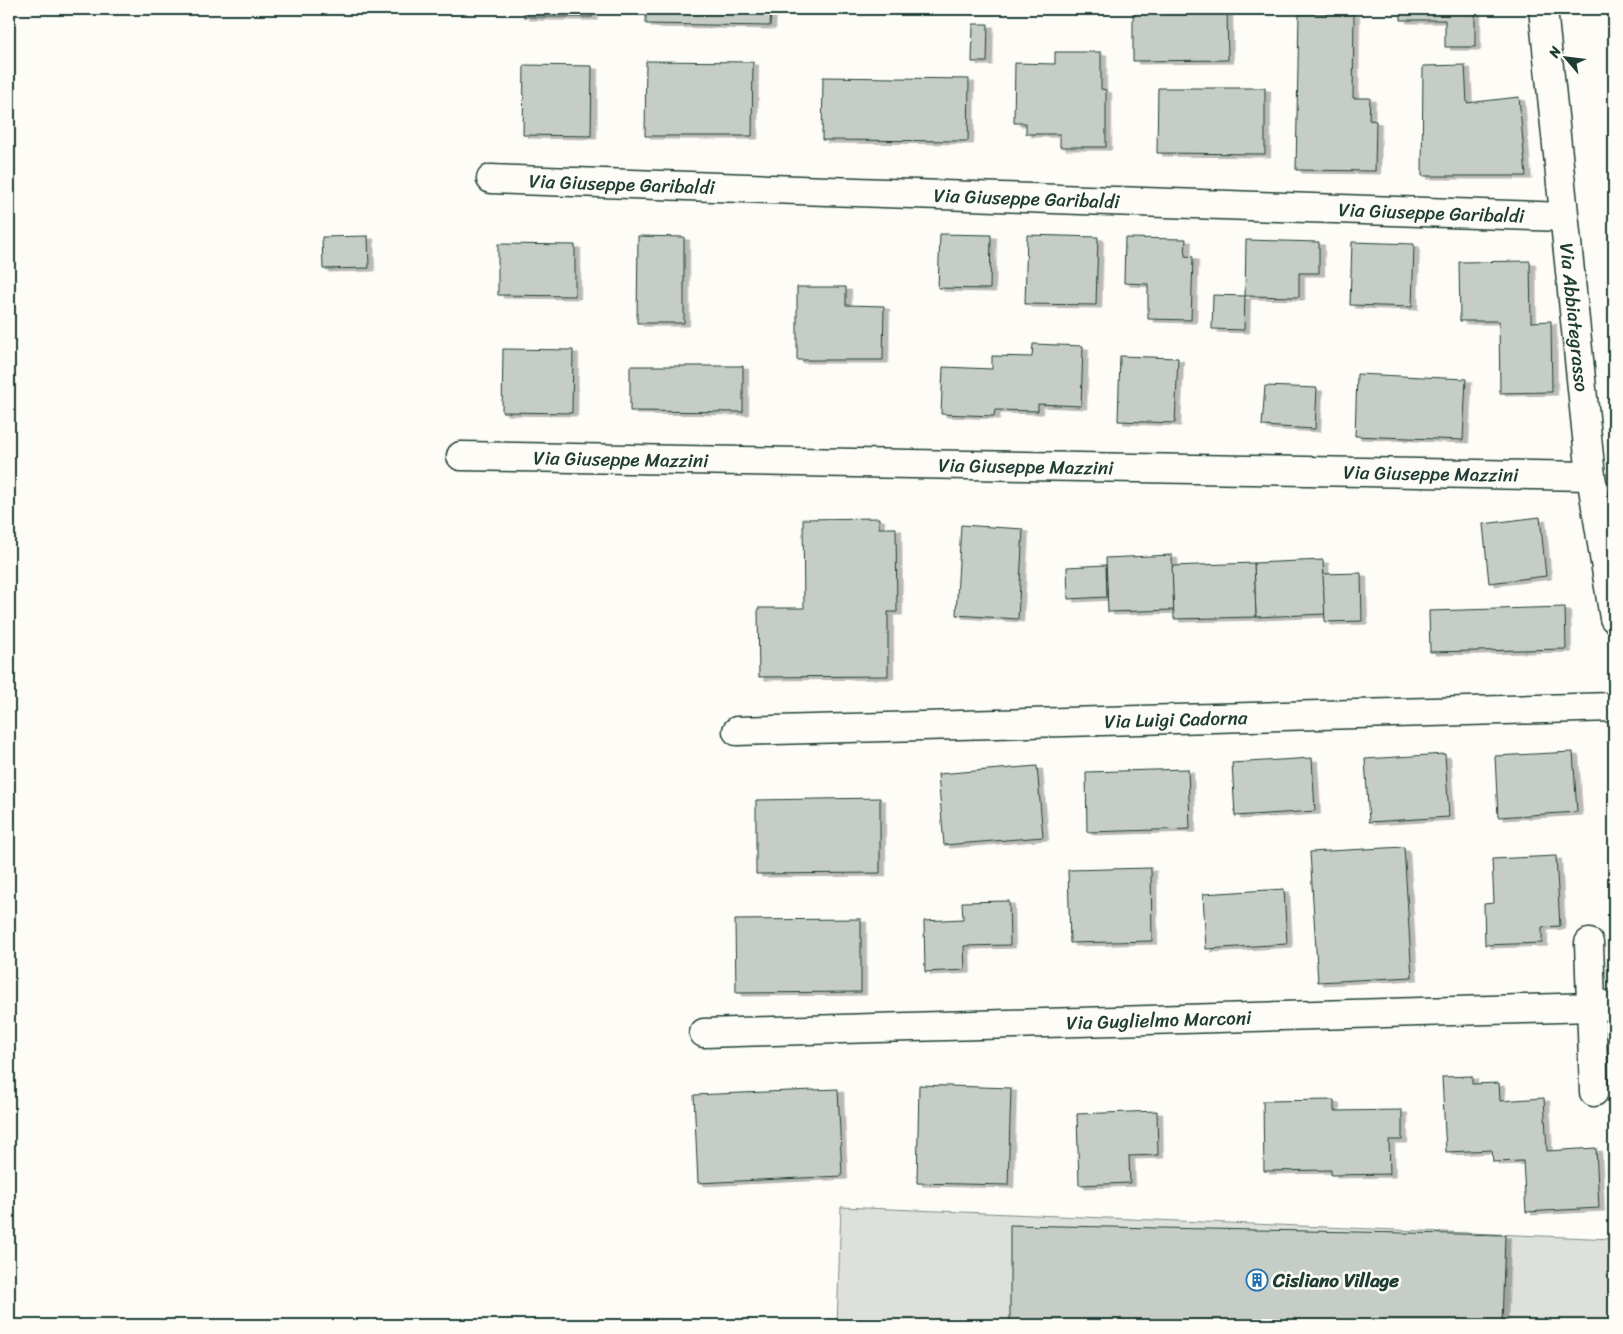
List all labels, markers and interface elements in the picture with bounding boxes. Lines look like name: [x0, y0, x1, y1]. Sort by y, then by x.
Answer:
north arrow: [1540, 32, 1590, 82]
text: N: [1541, 42, 1568, 63]
street label: Via Giuseppe Garibaldi: [528, 164, 716, 203]
street label: Via Giuseppe Garibaldi: [933, 178, 1121, 218]
street label: Via Giuseppe Garibaldi: [1338, 193, 1526, 232]
street label: Via Abbiategrasso: [1551, 241, 1599, 394]
street label: Via Giuseppe Mazzini: [533, 441, 710, 477]
street label: Via Giuseppe Mazzini: [938, 448, 1114, 484]
street label: Via Giuseppe Mazzini: [1343, 455, 1519, 491]
street label: Via Luigi Cadorna: [1104, 701, 1248, 737]
street label: Via Guglielmo Marconi: [1066, 1000, 1253, 1039]
place label: Cisliano Village: [1272, 1264, 1399, 1297]
building icon: Cisliano Village: [1245, 1268, 1269, 1292]

